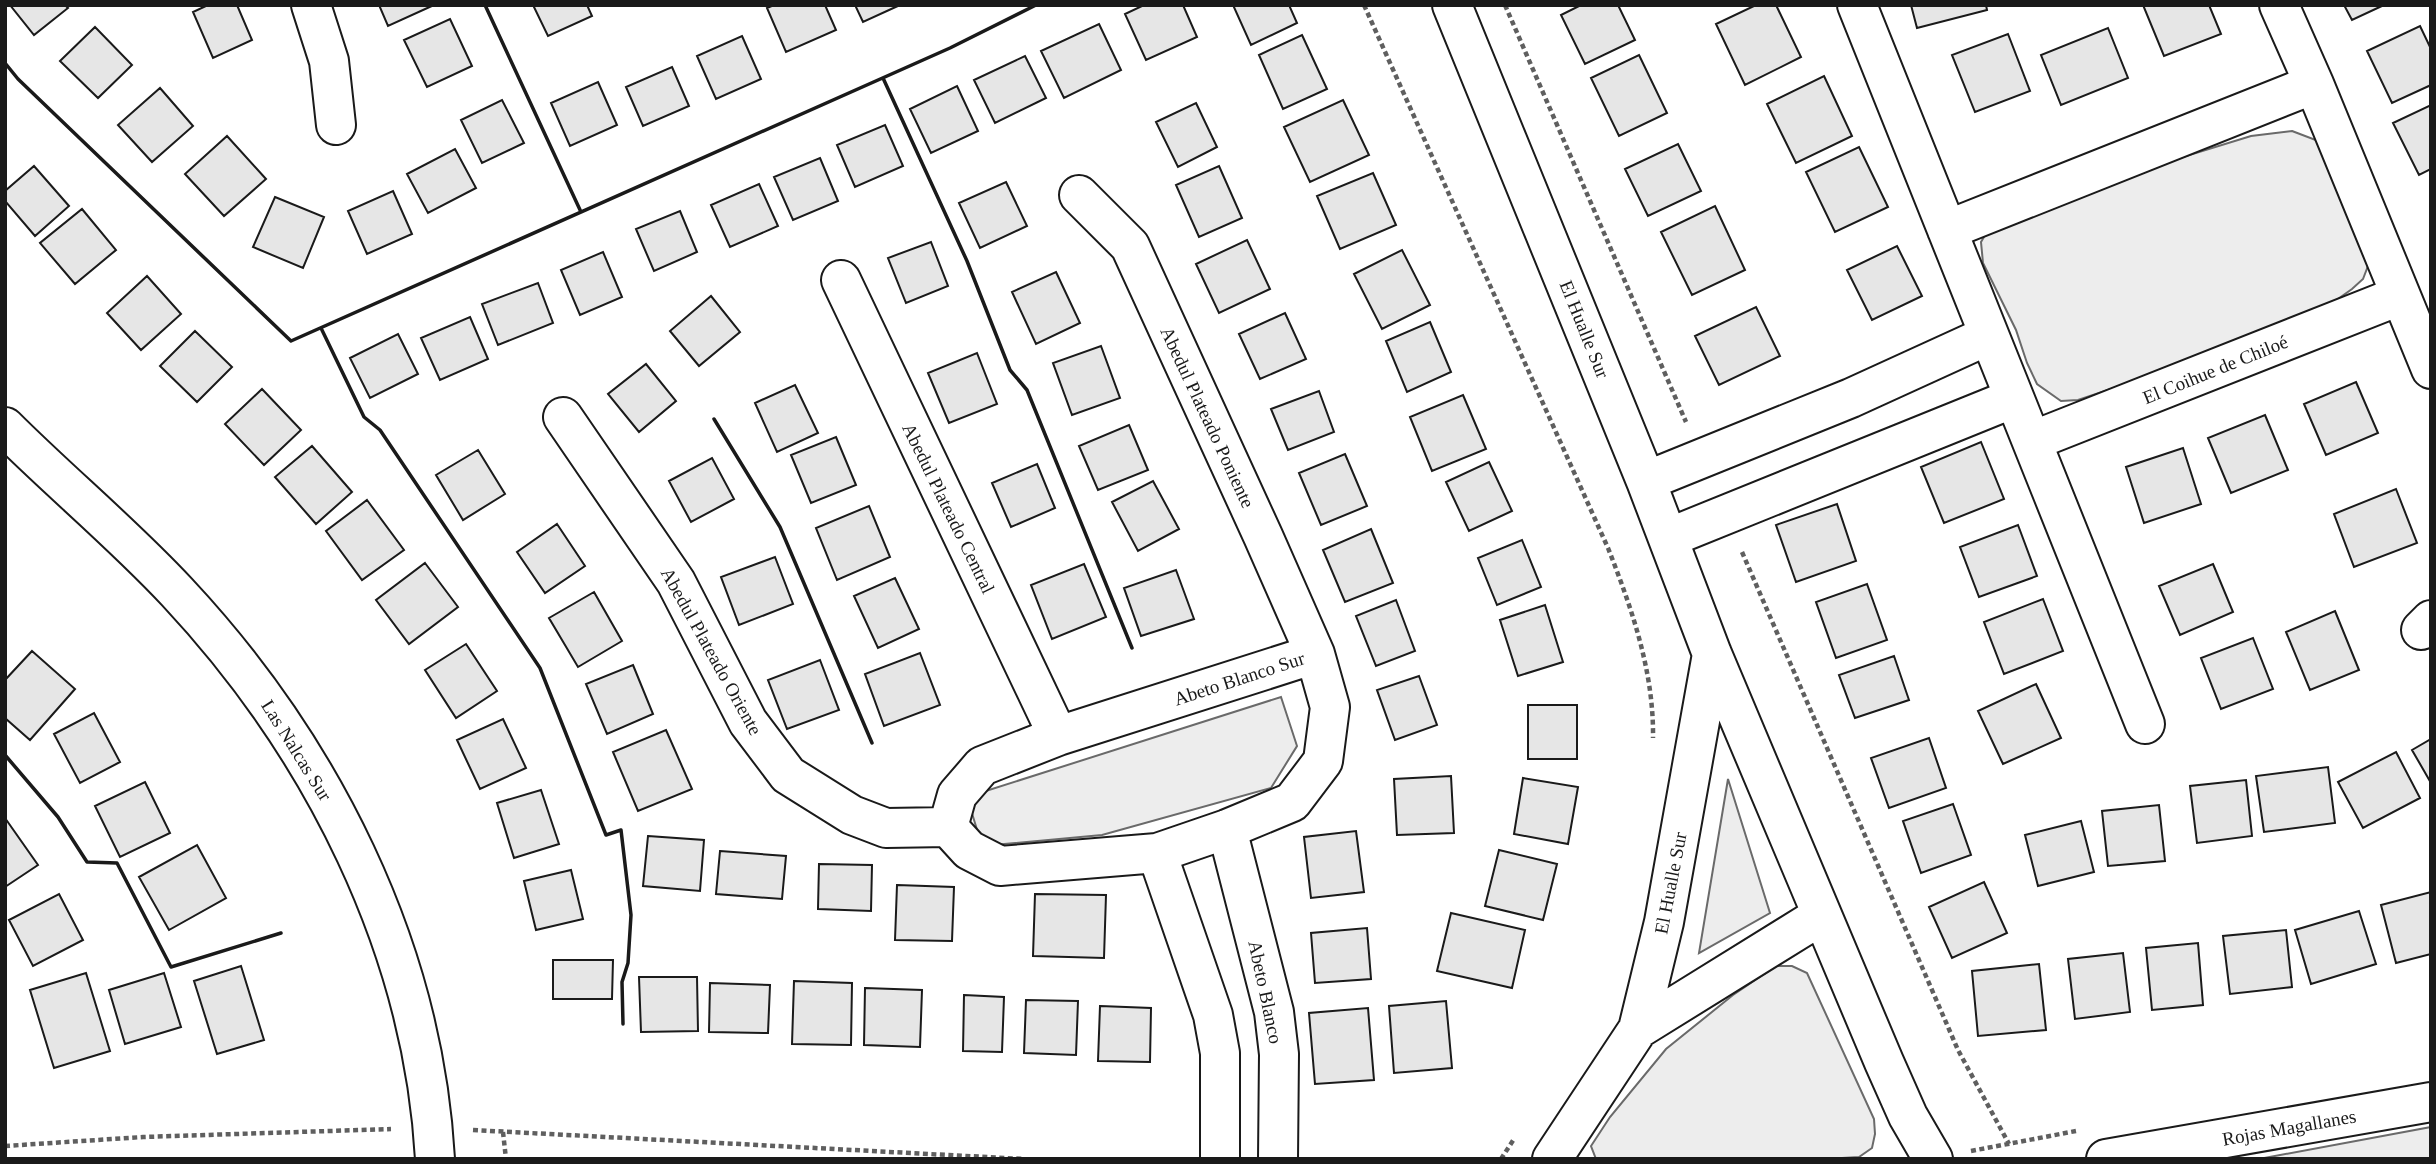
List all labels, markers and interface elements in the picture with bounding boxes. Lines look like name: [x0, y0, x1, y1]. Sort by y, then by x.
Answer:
street label: El Hualle Sur: [1555, 277, 1614, 382]
street label: Abedul Plateado Poniente: [1156, 323, 1259, 511]
street label: El Coihue de Chiloé: [2140, 331, 2291, 408]
street label: Abedul Plateado Central: [898, 420, 999, 597]
street label: Abedul Plateado Oriente: [657, 564, 766, 738]
street label: Abeto Blanco Sur: [1171, 647, 1308, 709]
street label: Las Nalcas Sur: [257, 696, 336, 805]
street label: El Hualle Sur: [1650, 830, 1691, 936]
street label: Abeto Blanco: [1244, 939, 1287, 1046]
street label: Rojas Magallanes: [2220, 1105, 2358, 1150]

